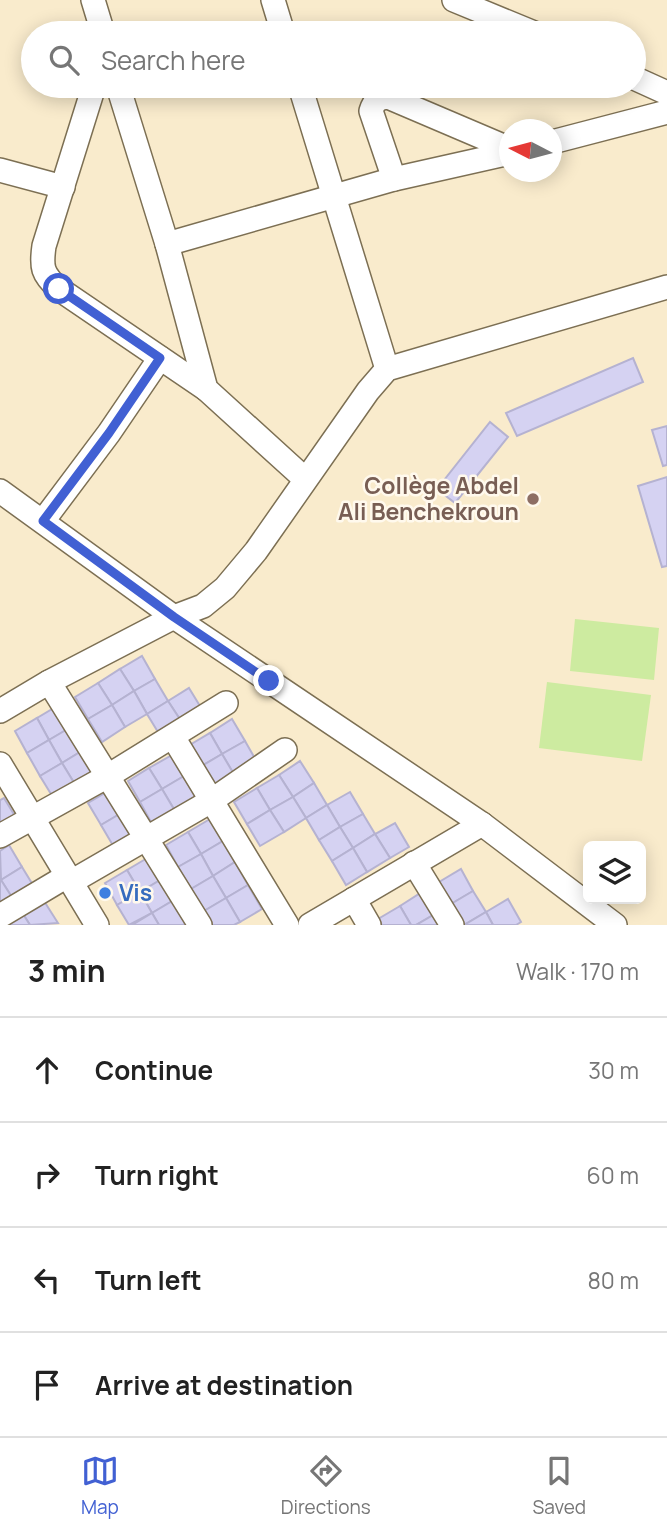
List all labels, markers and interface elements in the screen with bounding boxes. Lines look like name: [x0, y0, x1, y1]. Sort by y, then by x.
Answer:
search box: [21, 21, 646, 98]
icon: search: [45, 41, 83, 79]
text: Search here: [101, 42, 246, 78]
north arrow: [499, 119, 562, 182]
route start: [43, 273, 74, 304]
place label: Collège Abdel Ali Benchekroun: [338, 469, 519, 527]
marker: Collège Abdel Ali Benchekroun: [525, 491, 541, 507]
route end: [253, 665, 284, 696]
map controls: [583, 841, 646, 904]
button: layers: [583, 841, 646, 904]
place label: Vis: [119, 876, 152, 908]
marker: Vis: [97, 885, 113, 901]
text: 3 min: [28, 950, 106, 991]
text: Walk · 170 m: [516, 955, 639, 987]
icon: ahead: [28, 1051, 66, 1089]
text: Continue: [95, 1052, 213, 1088]
text: 30 m: [588, 1054, 639, 1086]
icon: right: [28, 1156, 66, 1194]
text: Turn right: [95, 1157, 219, 1193]
text: 60 m: [587, 1159, 639, 1191]
icon: left: [28, 1261, 66, 1299]
text: Turn left: [95, 1262, 202, 1298]
text: 80 m: [588, 1264, 639, 1296]
icon: arrive: [28, 1366, 66, 1404]
text: Arrive at destination: [95, 1367, 353, 1403]
tab: Map: [81, 1452, 119, 1520]
tab: Directions: [281, 1452, 371, 1520]
tab: Saved: [533, 1452, 586, 1520]

